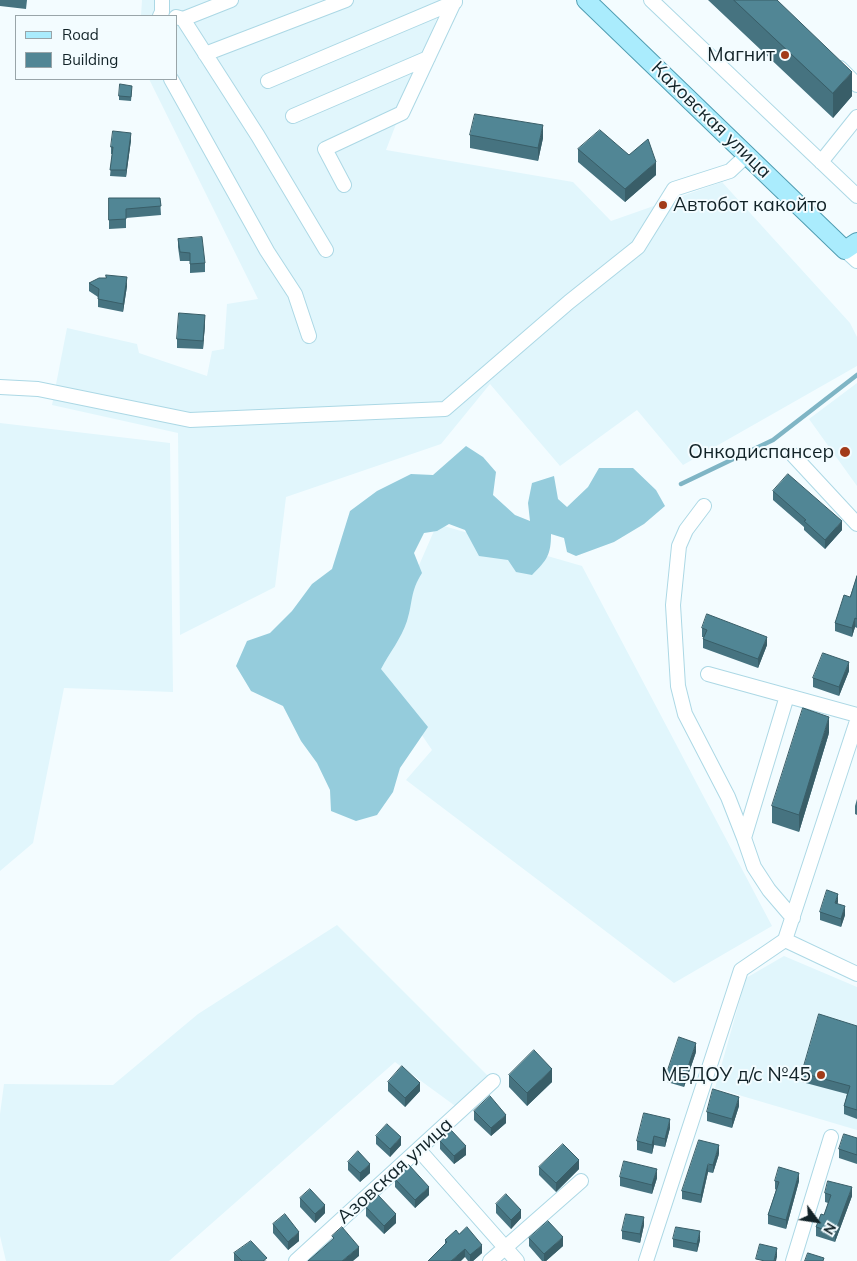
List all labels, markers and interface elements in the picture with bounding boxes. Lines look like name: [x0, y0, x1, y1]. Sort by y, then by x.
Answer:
legend: [15, 15, 178, 80]
text: Road: [62, 25, 99, 44]
place label: Магнит: [707, 44, 775, 66]
marker: Магнит: [779, 49, 791, 61]
text: Building: [62, 50, 118, 69]
street label: Каховская улица: [646, 57, 776, 183]
place label: Автобот какойто: [673, 194, 827, 216]
marker: Автобот какойто: [657, 199, 669, 211]
place label: Онкодиспансер: [688, 441, 834, 463]
marker: Онкодиспансер: [838, 445, 852, 459]
place label: МБДОУ д/с №45: [661, 1064, 811, 1086]
marker: МБДОУ д/с №45: [815, 1069, 827, 1081]
street label: Азовская улица: [333, 1113, 457, 1229]
north arrow: [792, 1196, 842, 1246]
text: N: [819, 1220, 840, 1238]

